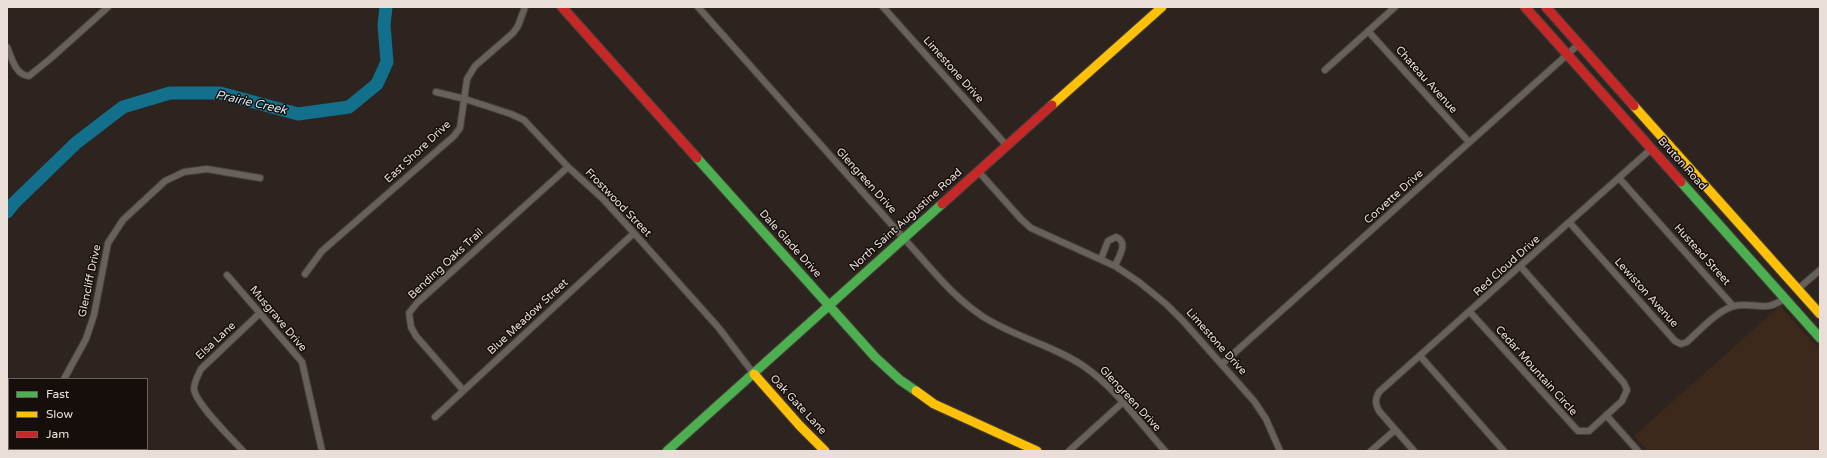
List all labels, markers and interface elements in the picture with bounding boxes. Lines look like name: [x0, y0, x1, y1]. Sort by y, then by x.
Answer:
street label: Limestone Drive: [920, 34, 986, 106]
street label: Chateau Avenue: [1392, 44, 1460, 116]
water label: Prairie Creek: [214, 88, 288, 118]
street label: East Shore Drive: [382, 118, 454, 186]
street label: Bruton Road: [1655, 135, 1709, 193]
street label: Glengreen Drive: [833, 145, 899, 217]
street label: Frostwood Street: [582, 166, 654, 240]
street label: North Saint Augustine Road: [847, 166, 965, 274]
street label: Corvette Drive: [1362, 167, 1426, 227]
street label: Dale Glade Drive: [756, 207, 824, 281]
street label: Hustead Street: [1671, 222, 1733, 288]
street label: Bending Oaks Trail: [406, 226, 486, 302]
street label: Red Cloud Drive: [1471, 233, 1543, 299]
street label: Glencliff Drive: [76, 244, 104, 318]
street label: Lewiston Avenue: [1611, 256, 1681, 330]
street label: Blue Meadow Street: [485, 276, 571, 358]
street label: Musgrave Drive: [247, 283, 309, 355]
street label: Limestone Drive: [1183, 306, 1249, 378]
street label: Elsa Lane: [193, 319, 239, 363]
street label: Cedar Mountain Circle: [1492, 323, 1580, 419]
street label: Glengreen Drive: [1097, 364, 1163, 434]
street label: Oak Gate Lane: [767, 372, 829, 438]
legend: [8, 378, 148, 450]
text: Fast: [46, 387, 69, 401]
text: Slow: [46, 407, 73, 421]
text: Jam: [46, 427, 69, 441]

